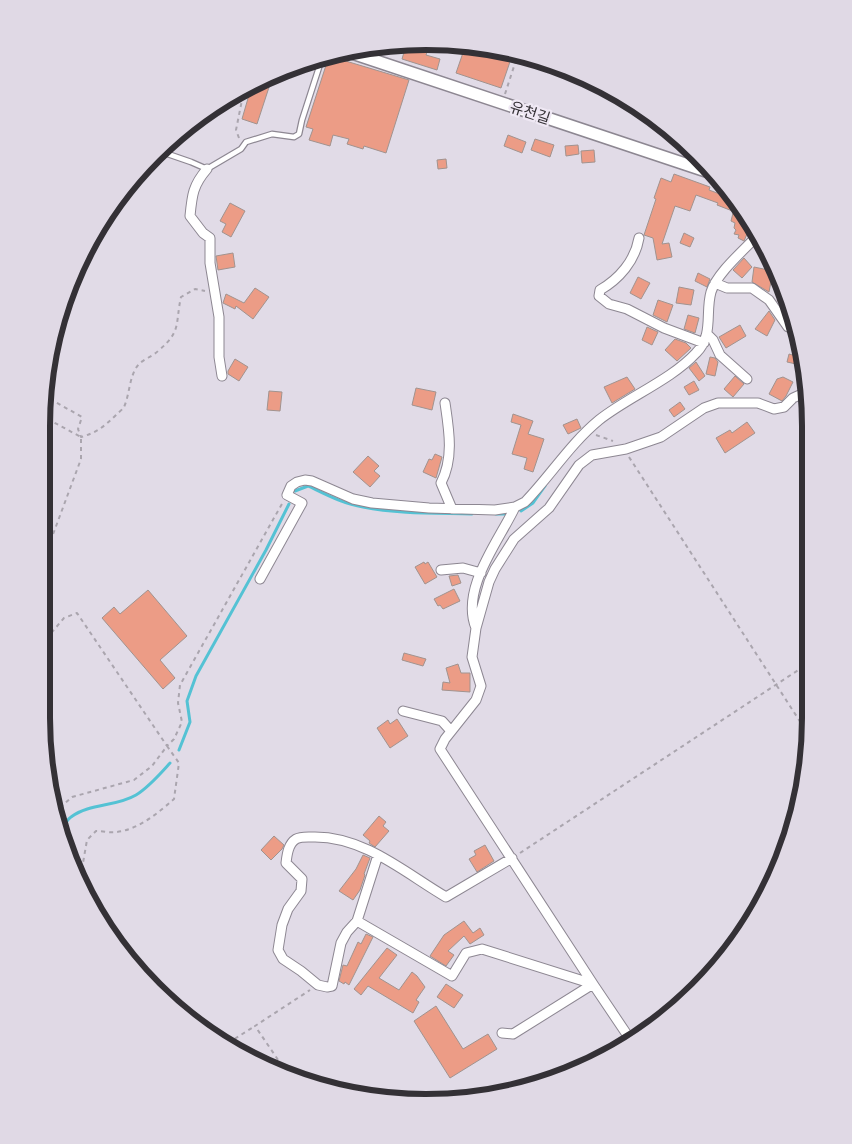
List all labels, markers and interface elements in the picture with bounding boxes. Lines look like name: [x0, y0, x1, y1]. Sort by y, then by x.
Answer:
street label: 유천길: [508, 98, 552, 127]

